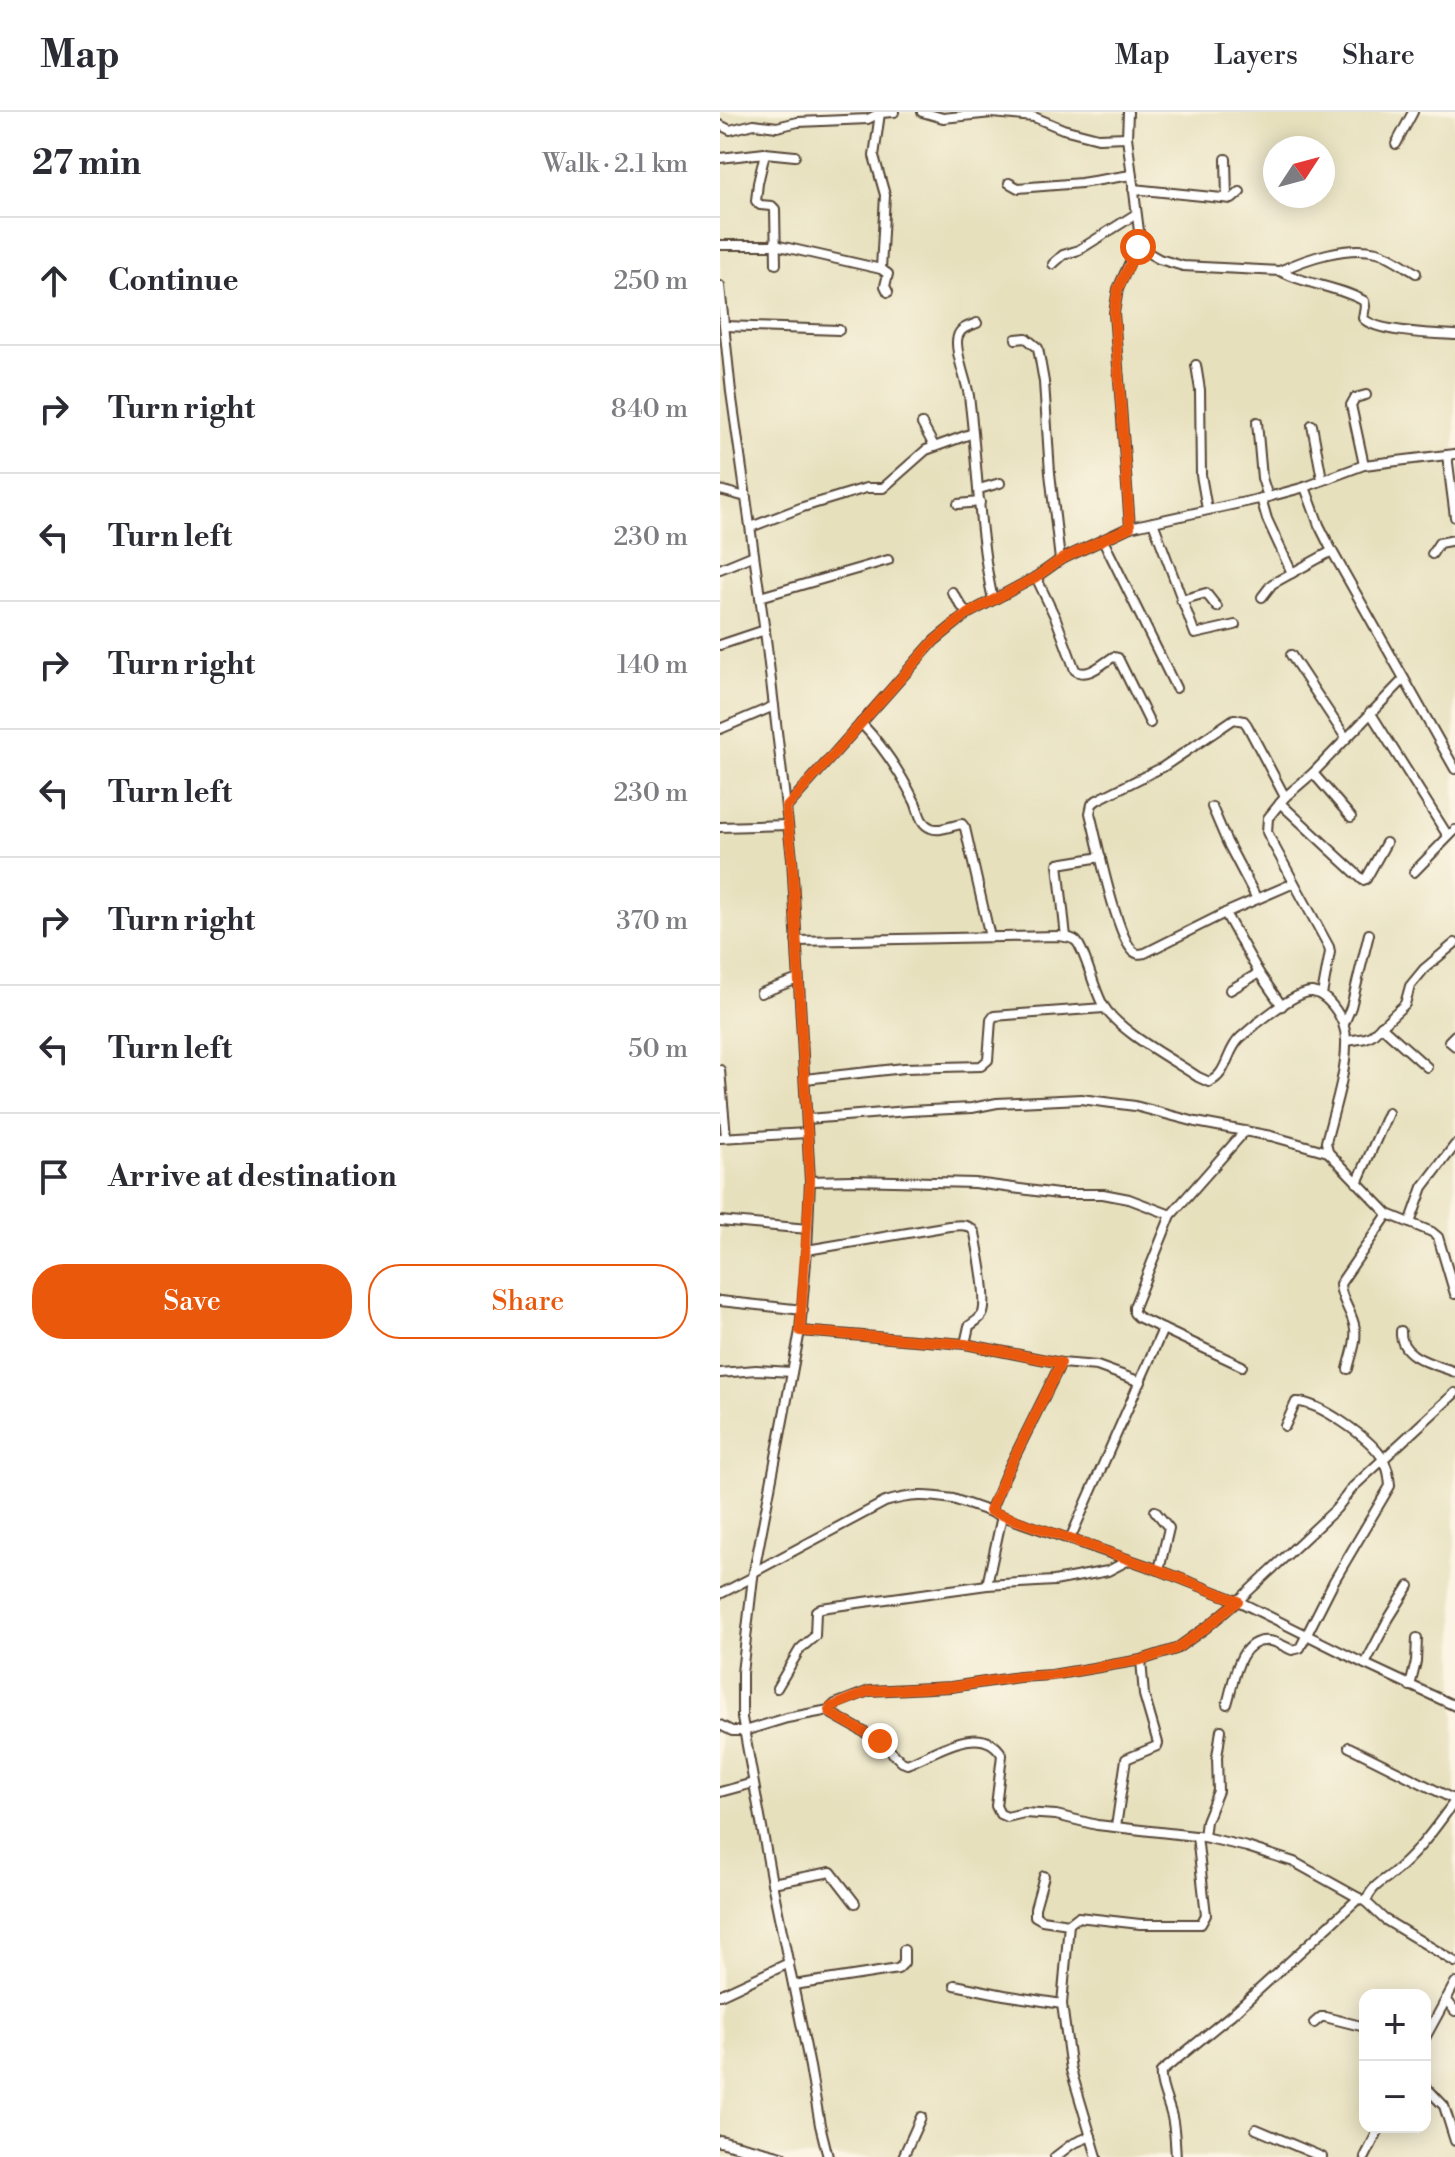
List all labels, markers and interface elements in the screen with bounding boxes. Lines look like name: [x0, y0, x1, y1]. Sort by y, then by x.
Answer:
text: Map: [40, 32, 120, 79]
text: Map: [1115, 38, 1170, 73]
text: Layers: [1214, 38, 1298, 73]
text: Share: [1342, 38, 1415, 73]
north arrow: [1263, 136, 1335, 208]
text: 27 min: [32, 143, 141, 185]
text: Walk · 2.1 km: [543, 148, 688, 180]
route start: [1120, 229, 1156, 265]
icon: ahead: [32, 259, 76, 303]
text: Continue: [108, 262, 239, 300]
text: 250 m: [613, 265, 688, 297]
icon: right: [32, 387, 76, 431]
text: Turn right: [108, 390, 255, 428]
text: 840 m: [611, 393, 688, 425]
icon: left: [32, 515, 76, 559]
text: Turn left: [108, 518, 232, 556]
text: 230 m: [613, 521, 688, 553]
icon: right: [32, 643, 76, 687]
text: Turn right: [108, 646, 255, 684]
text: 140 m: [617, 649, 688, 681]
icon: left: [32, 771, 76, 815]
text: Turn left: [108, 774, 232, 812]
text: 230 m: [613, 777, 688, 809]
icon: right: [32, 899, 76, 943]
text: Turn right: [108, 902, 255, 940]
text: 370 m: [616, 905, 688, 937]
icon: left: [32, 1027, 76, 1071]
text: Turn left: [108, 1030, 232, 1068]
text: 50 m: [628, 1033, 688, 1065]
icon: arrive: [32, 1155, 76, 1199]
text: Arrive at destination: [108, 1158, 397, 1196]
button: Save: [32, 1264, 352, 1339]
button: Share: [368, 1264, 688, 1339]
route end: [862, 1723, 898, 1759]
map controls: [1359, 1989, 1431, 2133]
button: +: [1359, 1989, 1431, 2061]
button: −: [1359, 2061, 1431, 2133]

